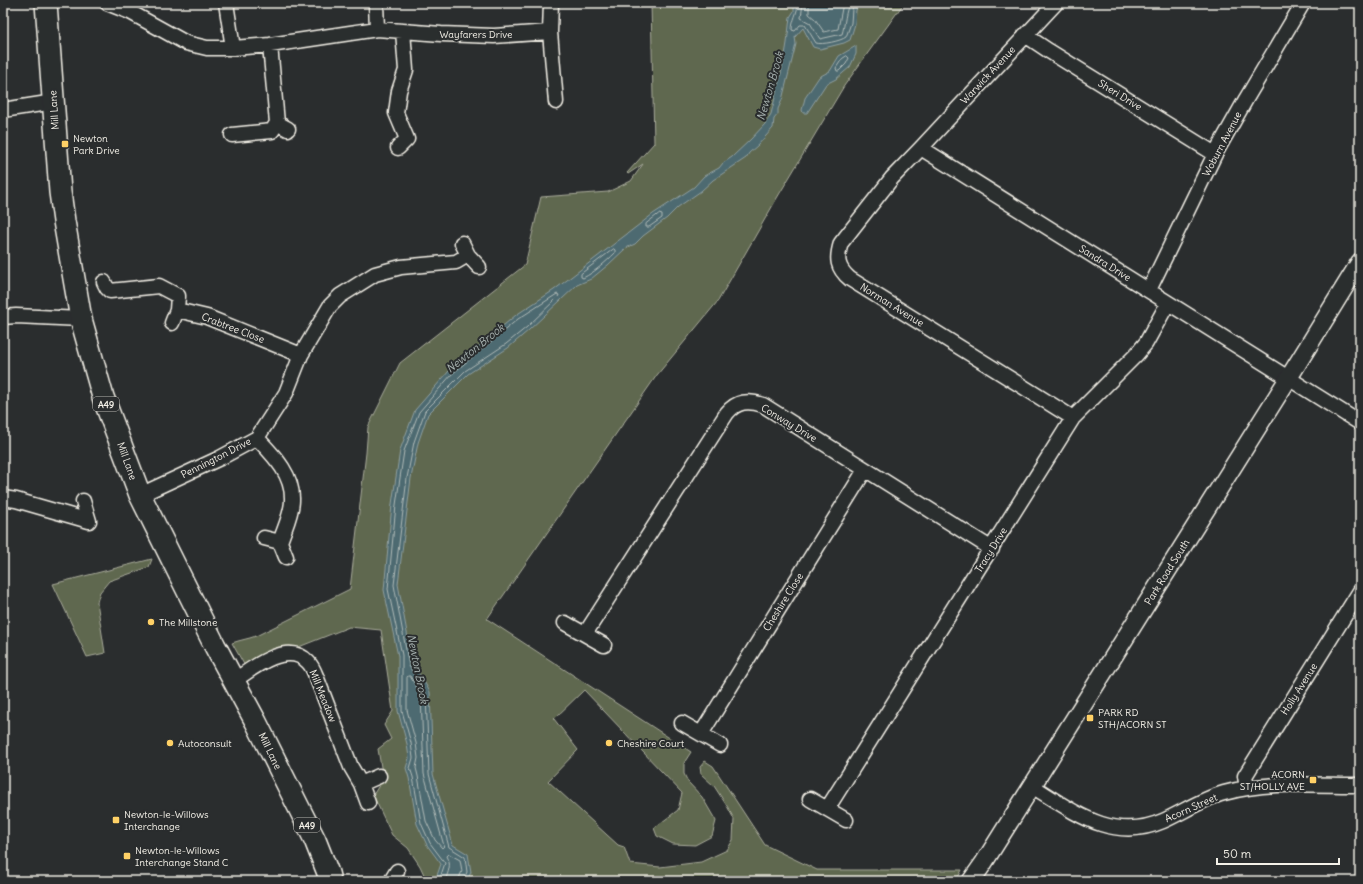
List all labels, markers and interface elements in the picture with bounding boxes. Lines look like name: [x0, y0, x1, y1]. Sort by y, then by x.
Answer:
street label: Wayfarers Drive: [440, 28, 512, 41]
street label: Warwick Avenue: [958, 43, 1018, 107]
water label: Newton Brook: [754, 49, 787, 122]
street label: Sheri Drive: [1096, 76, 1144, 114]
street label: Mill Lane: [46, 90, 62, 130]
street label: Woburn Avenue: [1199, 109, 1245, 179]
place label: Newton Park Drive: [73, 132, 120, 157]
marker: Newton Park Drive: [60, 139, 70, 149]
street label: Sandra Drive: [1077, 242, 1133, 284]
street label: Norman Avenue: [858, 280, 926, 330]
street label: Crabtree Close: [200, 310, 266, 346]
water label: Newton Brook: [443, 319, 508, 376]
road number: A49: [93, 397, 119, 411]
street label: Conway Drive: [759, 401, 819, 445]
street label: Pennington Drive: [179, 435, 253, 481]
street label: Mill Lane: [114, 440, 140, 482]
street label: Tracy Drive: [972, 525, 1010, 575]
street label: Park Road South: [1142, 537, 1193, 607]
street label: Cheshire Close: [760, 570, 806, 634]
place label: The Millstone: [159, 616, 217, 629]
marker: The Millstone: [146, 617, 156, 627]
water label: Newton Brook: [404, 633, 432, 706]
street label: Holly Avenue: [1278, 661, 1320, 717]
street label: Mill Meadow: [307, 668, 339, 724]
place label: PARK RD STH/ACORN ST: [1098, 706, 1166, 731]
marker: PARK RD STH/ACORN ST: [1085, 713, 1095, 723]
street label: Mill Lane: [256, 730, 284, 772]
place label: Autoconsult: [178, 737, 232, 750]
place label: Cheshire Court: [617, 737, 685, 750]
marker: Autoconsult: [165, 738, 175, 748]
marker: Cheshire Court: [604, 738, 614, 748]
place label: ACORN ST/HOLLY AVE: [1240, 768, 1305, 793]
marker: ACORN ST/HOLLY AVE: [1308, 775, 1318, 785]
street label: Acorn Street: [1163, 790, 1220, 825]
place label: Newton-le-Willows Interchange: [124, 808, 209, 833]
marker: Newton-le-Willows Interchange: [111, 815, 121, 825]
road number: A49: [294, 818, 320, 832]
scale bar: [1217, 840, 1339, 866]
place label: Newton-le-Willows Interchange Stand C: [135, 844, 229, 869]
text: 50 m: [1223, 846, 1252, 861]
marker: Newton-le-Willows Interchange Stand C: [122, 851, 132, 861]

